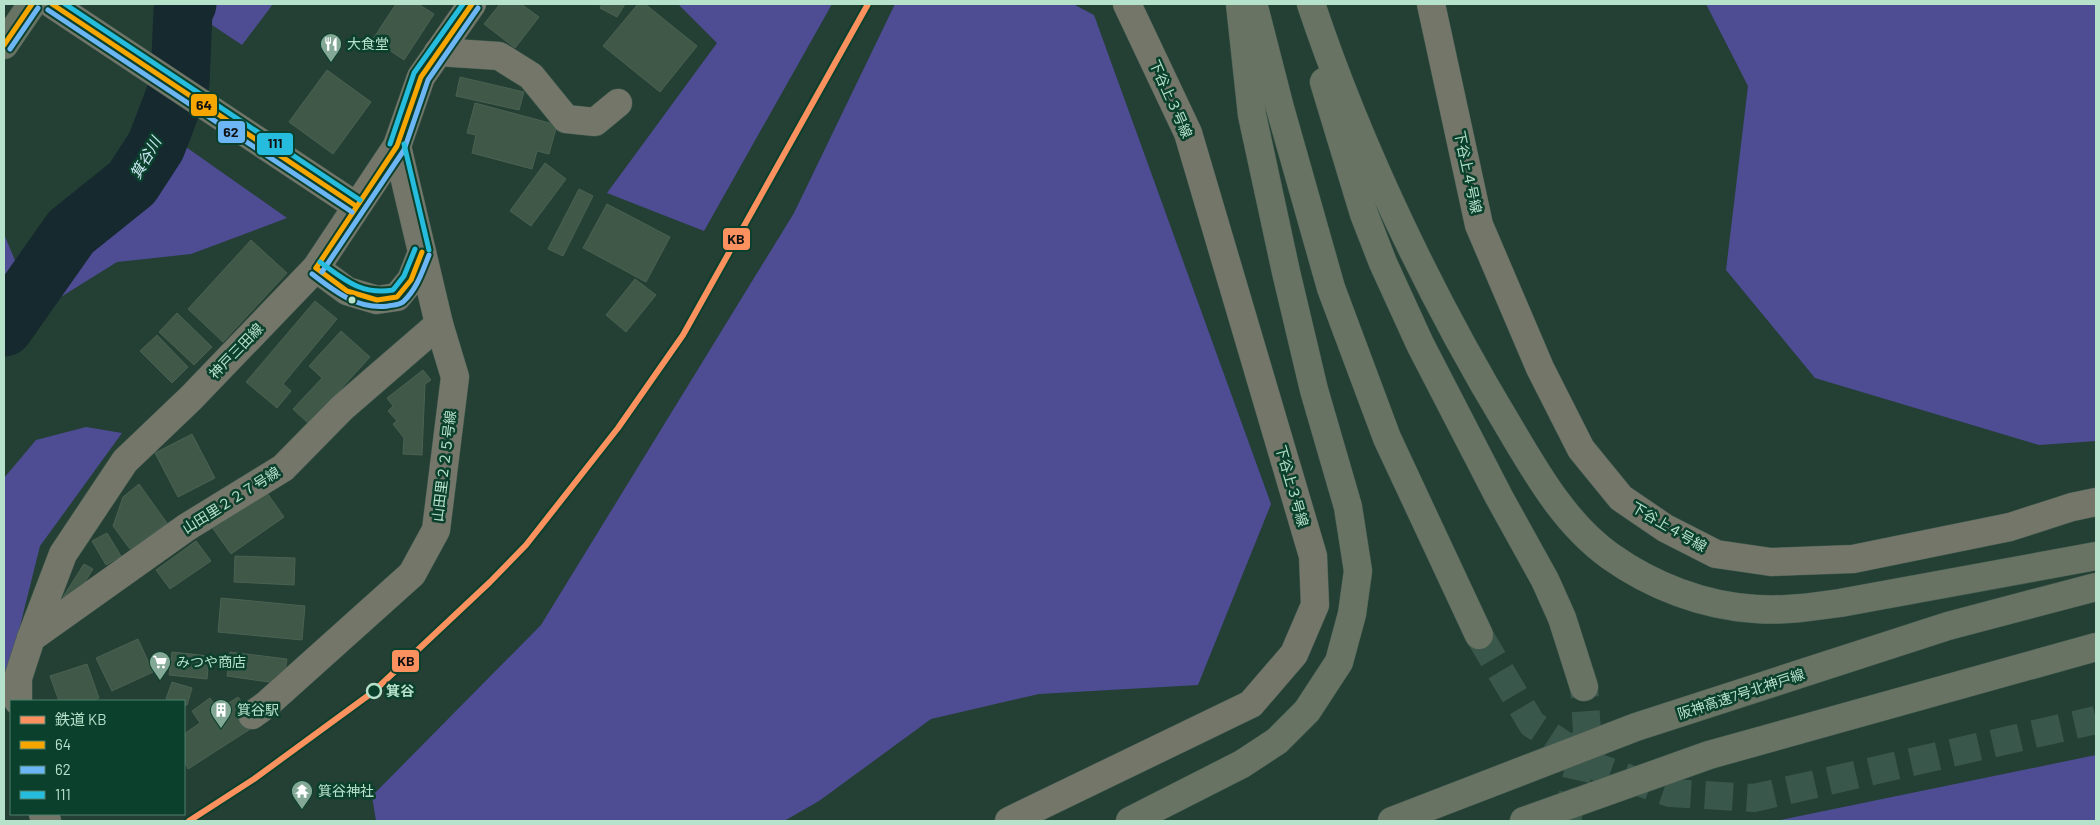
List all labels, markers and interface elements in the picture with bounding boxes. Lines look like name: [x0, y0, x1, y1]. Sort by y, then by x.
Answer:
restaurant icon: 大食堂: [319, 32, 343, 63]
place label: 大食堂: [347, 35, 389, 52]
street label: 下谷上３号線: [1147, 57, 1196, 141]
line badge: 64: [190, 93, 218, 117]
text: 64: [196, 96, 212, 113]
line badge: 62: [217, 120, 246, 144]
text: 62: [223, 123, 239, 140]
street label: 下谷上４号線: [1451, 129, 1486, 215]
water label: 箕谷川: [126, 132, 165, 181]
line badge: 111: [256, 132, 294, 156]
text: 111: [267, 134, 283, 151]
line badge: KB: [722, 227, 751, 251]
text: KB: [727, 230, 745, 247]
unlabelled marker: [347, 295, 357, 305]
street label: 神戸三田線: [205, 320, 266, 382]
street label: 山田里２２５号線: [428, 409, 459, 523]
street label: 下谷上３号線: [1273, 443, 1312, 529]
street label: 山田里２２７号線: [179, 463, 283, 536]
street label: 下谷上４号線: [1629, 498, 1710, 555]
line badge: KB: [391, 649, 420, 673]
supermarket icon: みつや商店: [148, 650, 172, 681]
text: KB: [397, 652, 415, 669]
place label: みつや商店: [176, 653, 246, 670]
street label: 阪神高速7号北神戸線: [1675, 665, 1807, 722]
place label: 箕谷: [386, 682, 415, 699]
marker: 箕谷: [366, 683, 382, 699]
building icon: 箕谷駅: [209, 698, 233, 729]
legend: [10, 700, 185, 815]
place label: 箕谷駅: [237, 701, 279, 718]
text: 鉄道 KB: [55, 710, 107, 728]
text: 64: [55, 735, 71, 753]
text: 62: [55, 760, 71, 778]
temple icon: 箕谷神社: [290, 779, 314, 810]
place label: 箕谷神社: [318, 782, 374, 799]
text: 111: [55, 785, 71, 803]

